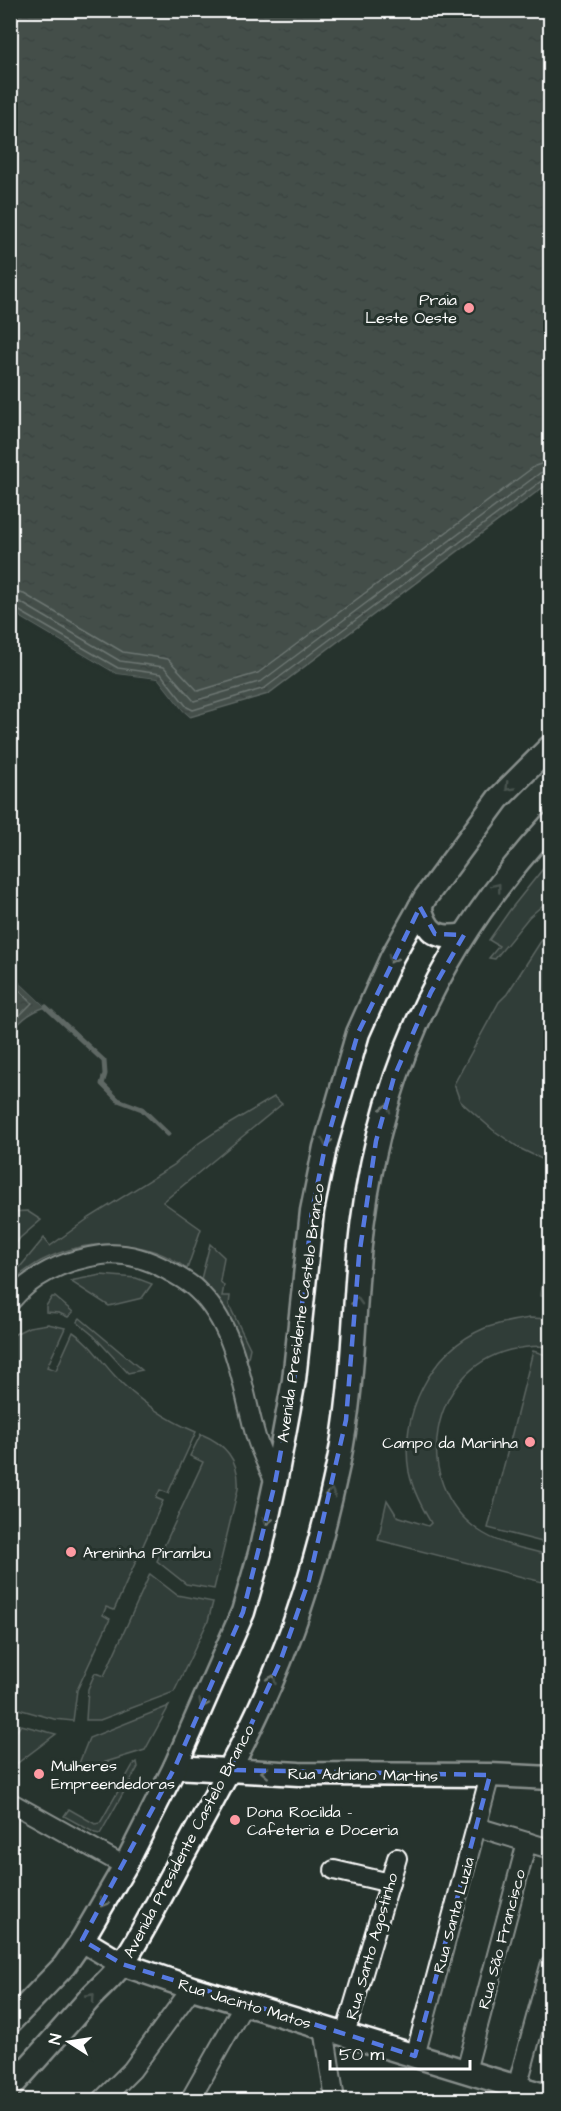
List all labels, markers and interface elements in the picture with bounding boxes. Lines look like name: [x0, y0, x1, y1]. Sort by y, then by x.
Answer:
place label: Praia Leste Oeste: [365, 289, 457, 329]
marker: Praia Leste Oeste: [462, 301, 476, 315]
one-way arrow: [505, 781, 516, 791]
one-way arrow: [490, 883, 501, 894]
one-way arrow: [388, 952, 400, 963]
one-way arrow: [378, 1103, 391, 1113]
one-way arrow: [321, 1136, 334, 1146]
street label: Avenida Presidente Castelo Branco: [272, 1182, 330, 1444]
one-way arrow: [350, 1296, 363, 1305]
place label: Campo da Marinha: [382, 1432, 518, 1454]
marker: Campo da Marinha: [523, 1435, 537, 1449]
one-way arrow: [323, 1489, 336, 1499]
one-way arrow: [261, 1515, 274, 1525]
place label: Areninha Pirambu: [83, 1542, 211, 1564]
marker: Areninha Pirambu: [64, 1545, 78, 1559]
one-way arrow: [265, 1674, 277, 1685]
one-way arrow: [199, 1698, 211, 1709]
street label: Avenida Presidente Castelo Branco: [118, 1721, 260, 1962]
place label: Mulheres Empreendedoras: [51, 1755, 175, 1795]
street label: Rua Adriano Martins: [288, 1763, 438, 1787]
one-way arrow: [260, 1766, 269, 1779]
marker: Mulheres Empreendedoras: [32, 1767, 46, 1781]
place label: Dona Rocilda - Cafeteria e Doceria: [247, 1801, 398, 1841]
marker: Dona Rocilda - Cafeteria e Doceria: [228, 1813, 242, 1827]
street label: Rua Santa Luzia: [428, 1855, 480, 1976]
street label: Rua São Francisco: [473, 1867, 531, 2011]
street label: Rua Santo Agostinho: [340, 1870, 404, 2023]
one-way arrow: [99, 1897, 110, 1907]
street label: Rua Jacinto Matos: [176, 1973, 314, 2035]
one-way arrow: [84, 1993, 95, 2004]
north arrow: [39, 2012, 99, 2072]
text: N: [44, 2032, 67, 2046]
scale bar: [330, 2033, 470, 2071]
text: 50 m: [339, 2042, 384, 2067]

